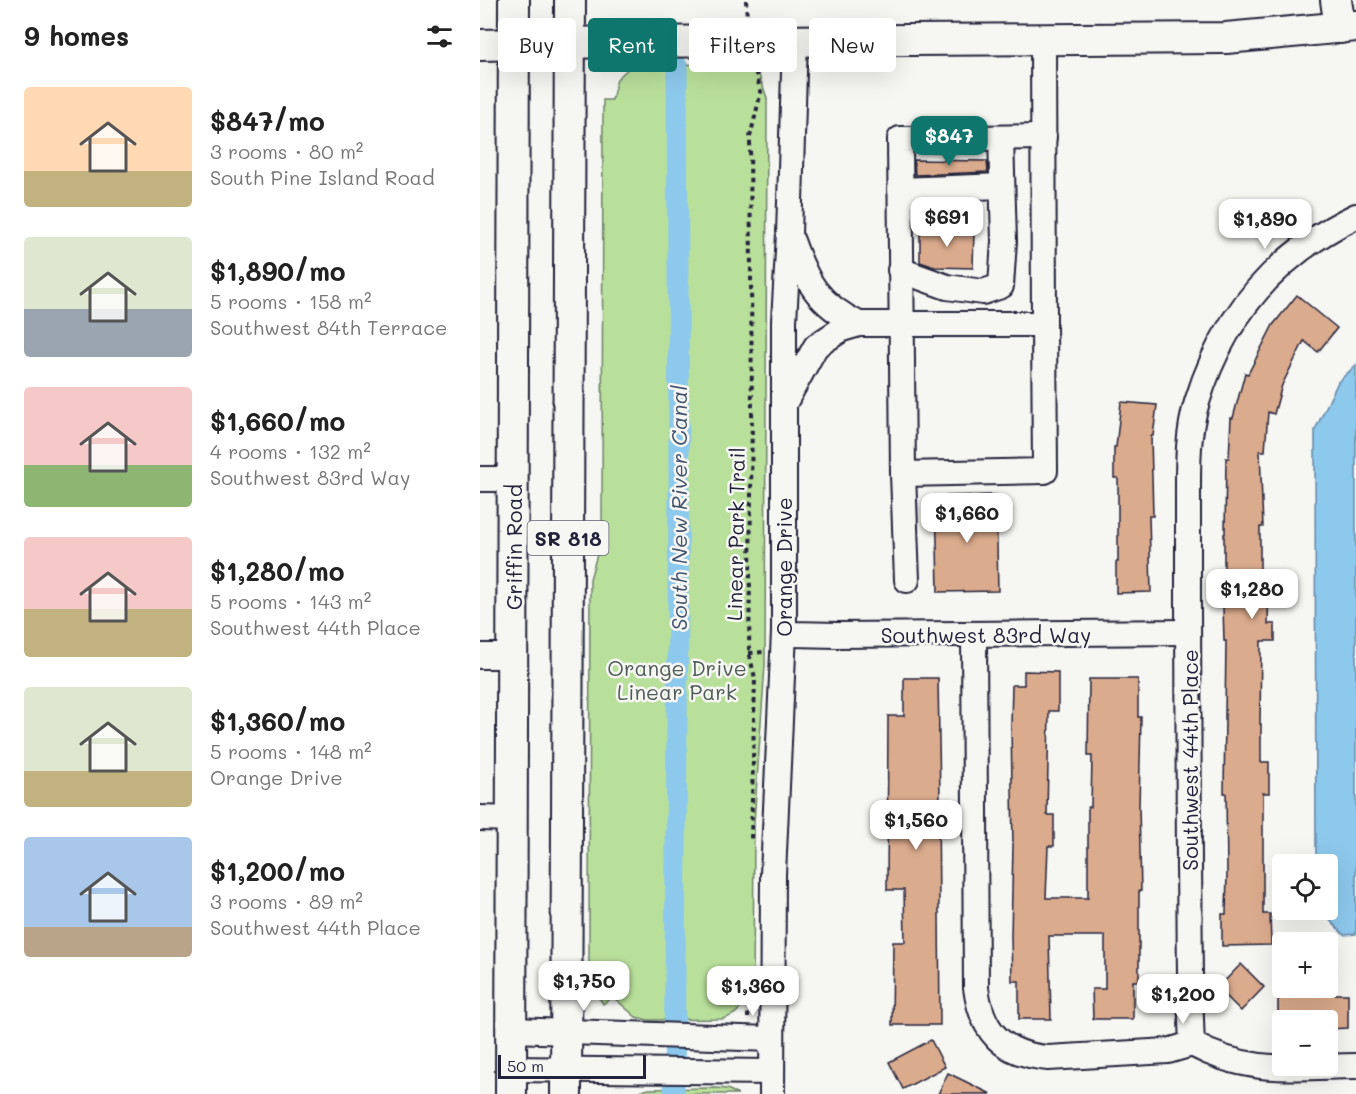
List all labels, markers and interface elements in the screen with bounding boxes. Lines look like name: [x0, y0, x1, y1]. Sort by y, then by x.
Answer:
chip: Buy: [498, 18, 576, 72]
chip: Rent: [588, 18, 677, 72]
chip: Filters: [689, 18, 797, 72]
chip: New: [809, 18, 896, 72]
text: 9 homes: [24, 19, 129, 53]
icon: filters: [423, 20, 456, 53]
text: $847/mo: [210, 104, 325, 138]
icon: home: [72, 111, 144, 183]
pin: $847: [913, 116, 985, 167]
text: $847: [925, 122, 973, 148]
text: 3 rooms · 80 m²: [210, 138, 363, 164]
text: South Pine Island Road: [210, 164, 435, 190]
pin: $691: [911, 197, 983, 248]
pin: $1,890: [1216, 199, 1314, 250]
text: $691: [924, 203, 970, 229]
text: $1,890: [1233, 205, 1297, 231]
text: $1,890/mo: [210, 254, 346, 288]
icon: home: [72, 261, 144, 333]
text: 5 rooms · 158 m²: [210, 288, 372, 314]
text: Southwest 84th Terrace: [210, 314, 447, 340]
water label: South New River Canal: [664, 385, 693, 631]
text: $1,660/mo: [210, 404, 345, 438]
icon: home: [72, 411, 144, 483]
text: 4 rooms · 132 m²: [210, 438, 371, 464]
street label: Linear Park Trail: [720, 447, 750, 621]
text: Southwest 83rd Way: [210, 464, 410, 490]
street label: Griffin Road: [500, 484, 527, 610]
pin: $1,660: [918, 493, 1016, 544]
street label: Orange Drive: [770, 497, 797, 637]
text: $1,660: [935, 499, 999, 525]
road number: SR 818: [528, 521, 608, 555]
text: $1,280/mo: [210, 554, 345, 588]
icon: home: [72, 561, 144, 633]
pin: $1,280: [1203, 569, 1301, 620]
text: $1,280: [1220, 575, 1284, 601]
text: 5 rooms · 143 m²: [210, 588, 371, 614]
text: Southwest 44th Place: [210, 614, 421, 640]
street label: Southwest 83rd Way: [881, 621, 1091, 648]
street label: Southwest 44th Place: [1176, 649, 1203, 871]
park label: Orange Drive Linear Park: [607, 654, 747, 705]
text: $1,360/mo: [210, 704, 345, 738]
icon: home: [72, 711, 144, 783]
text: 5 rooms · 148 m²: [210, 738, 372, 764]
text: Orange Drive: [210, 764, 343, 790]
pin: $1,560: [867, 800, 965, 851]
text: $1,560: [884, 806, 948, 832]
text: $1,200/mo: [210, 854, 345, 888]
map controls: [1272, 854, 1338, 1076]
button: locate: [1272, 854, 1338, 920]
icon: home: [72, 861, 144, 933]
text: 3 rooms · 89 m²: [210, 888, 363, 914]
text: Southwest 44th Place: [210, 914, 421, 940]
button: +: [1272, 932, 1338, 998]
pin: $1,750: [535, 961, 633, 1012]
pin: $1,360: [704, 966, 802, 1017]
text: $1,750: [552, 967, 616, 993]
text: $1,360: [721, 972, 785, 998]
pin: $1,200: [1134, 974, 1232, 1025]
text: $1,200: [1151, 980, 1215, 1006]
button: −: [1272, 1010, 1338, 1076]
scale bar: [498, 1052, 646, 1080]
text: 50 m: [507, 1055, 544, 1076]

